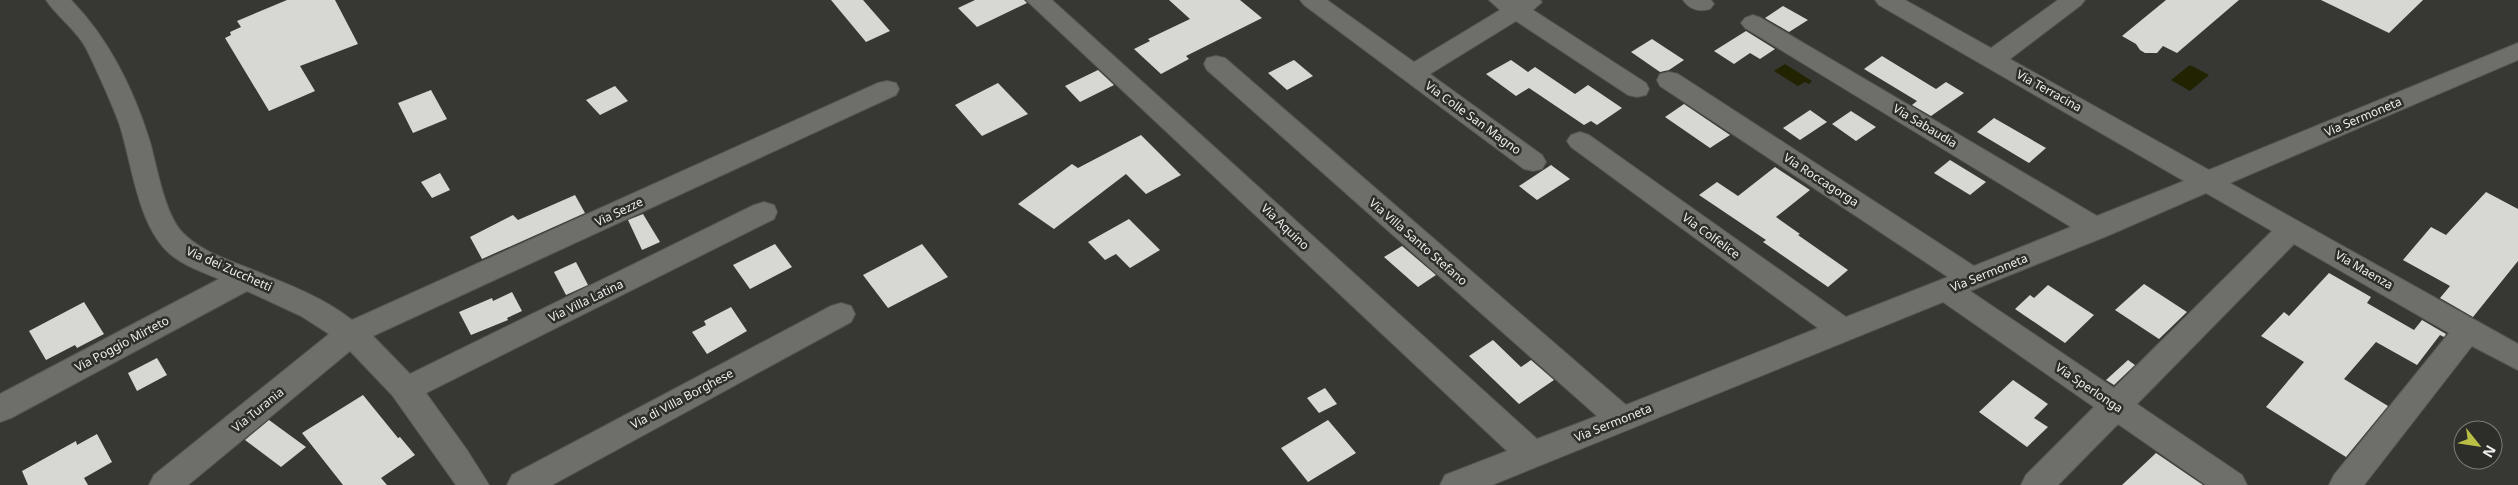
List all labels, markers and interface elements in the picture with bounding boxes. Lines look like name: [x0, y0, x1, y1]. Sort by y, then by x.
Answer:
street label: Via Terracina: [2014, 66, 2085, 115]
street label: Via Colle San Magno: [1422, 77, 1525, 158]
street label: Via Sermoneta: [2322, 93, 2404, 140]
street label: Via Sabaudia: [1890, 100, 1961, 151]
street label: Via Roccagorga: [1780, 149, 1862, 210]
street label: Via Sezze: [592, 193, 646, 230]
street label: Via Villa Santo Stefano: [1366, 194, 1471, 289]
street label: Via Aquino: [1257, 200, 1313, 253]
street label: Via Colfelice: [1679, 209, 1744, 263]
street label: Via dei Zucchetti: [184, 242, 275, 295]
street label: Via Maenza: [2332, 246, 2396, 293]
street label: Via Sermoneta: [1948, 249, 2030, 296]
street label: Via Villa Latina: [546, 275, 626, 326]
street label: Via Poggio Mirteto: [72, 312, 172, 376]
street label: Via Sperlonga: [2052, 359, 2126, 416]
street label: Via di Villa Borghese: [627, 364, 736, 433]
street label: Via Turania: [228, 383, 287, 436]
street label: Via Sermoneta: [1572, 399, 1654, 446]
north arrow: [2453, 420, 2503, 470]
text: N: [2479, 442, 2501, 461]

